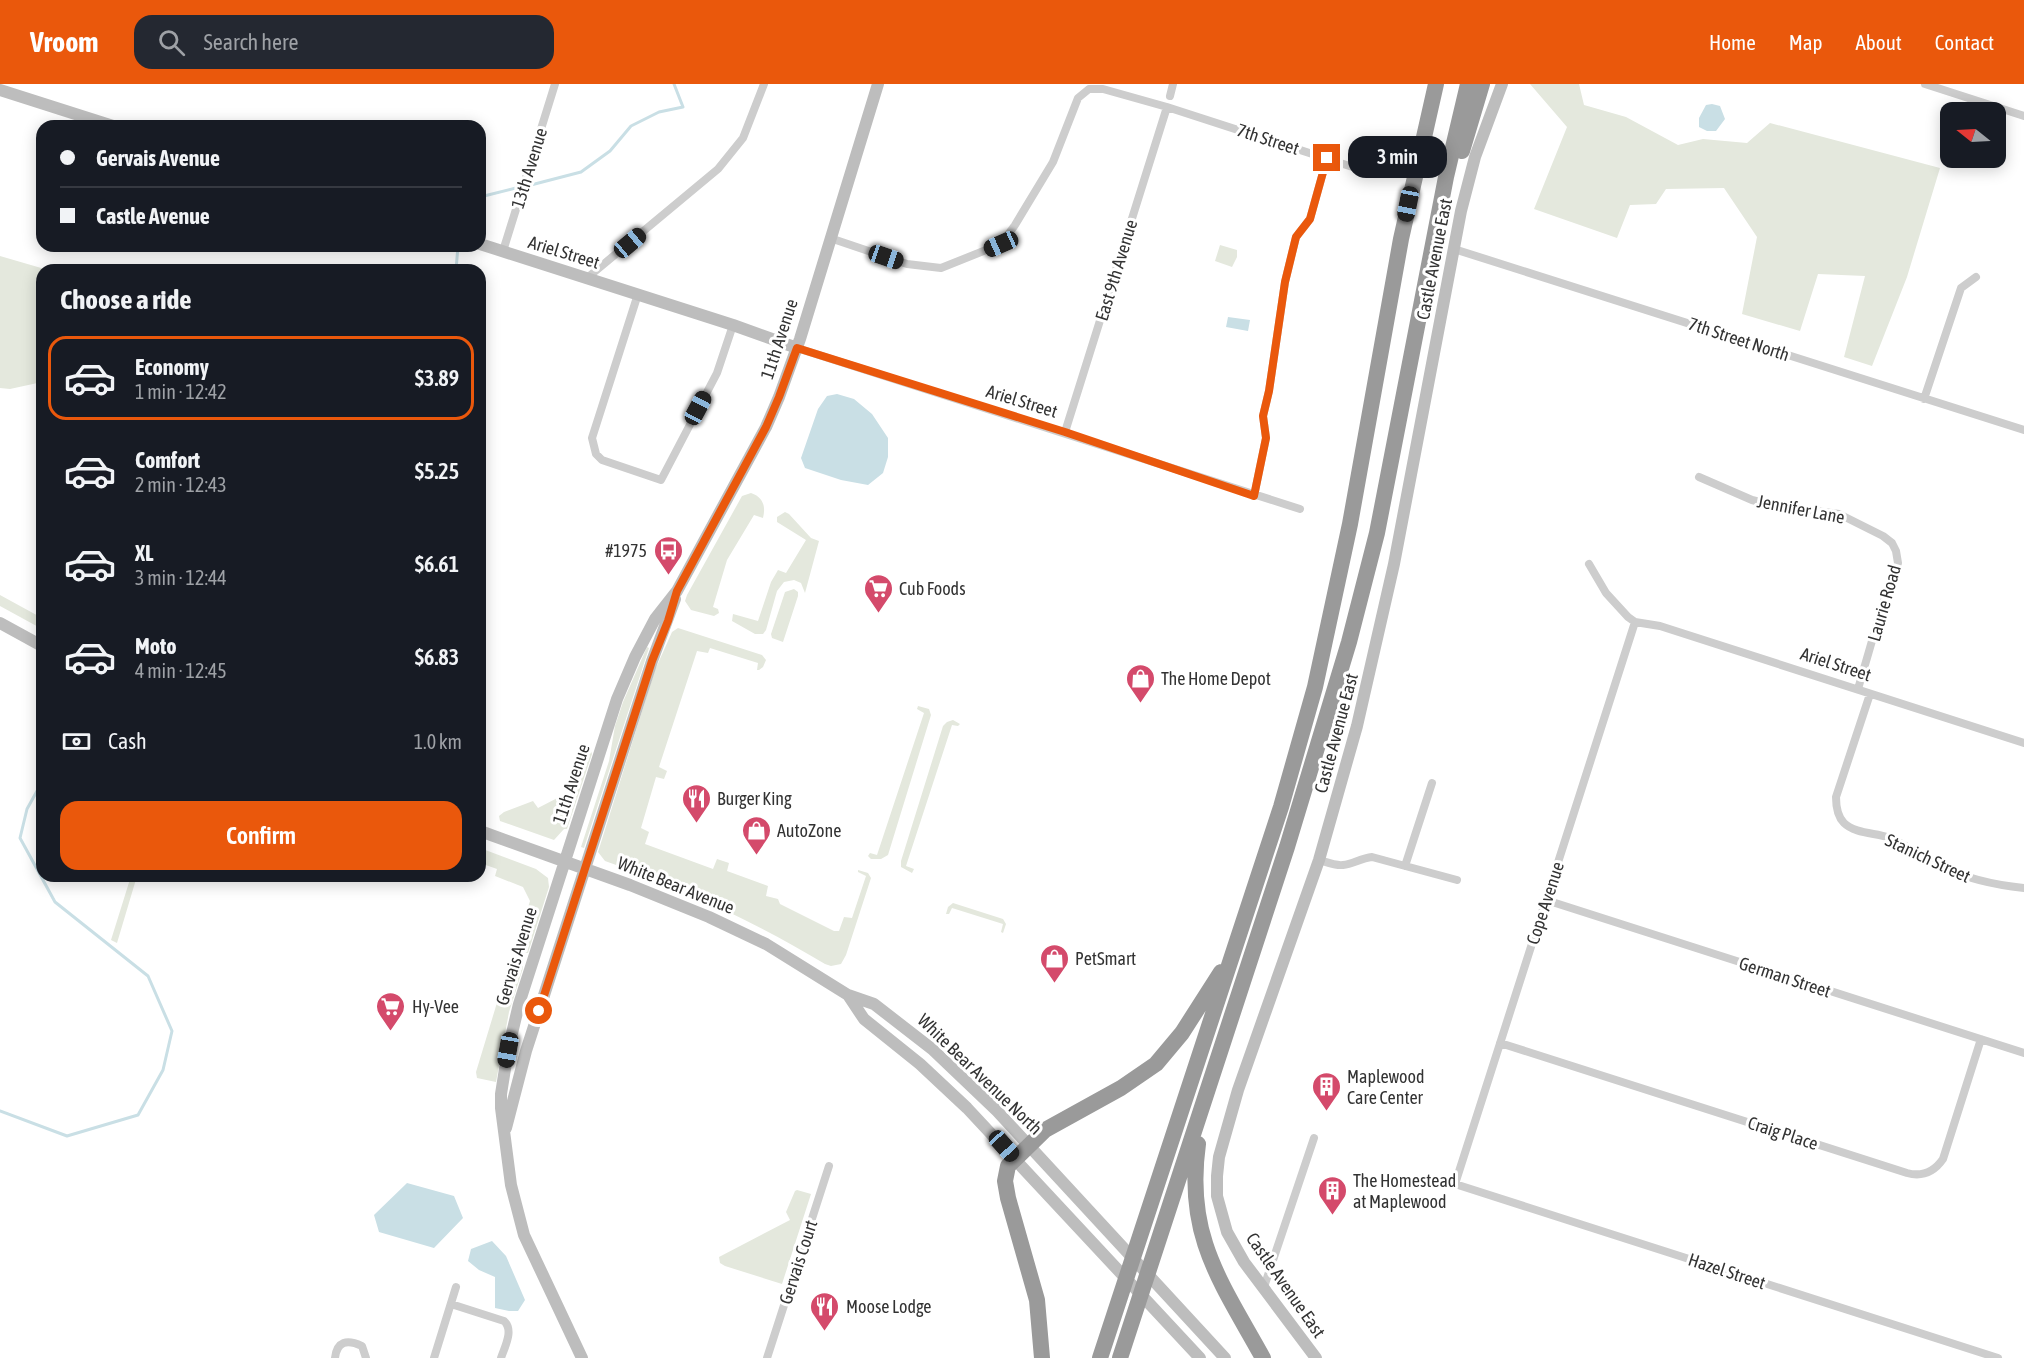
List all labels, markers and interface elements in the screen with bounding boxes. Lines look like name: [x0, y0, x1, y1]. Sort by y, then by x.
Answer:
search box: [134, 15, 554, 69]
text: Vroom: [30, 26, 98, 58]
icon: search: [155, 26, 188, 59]
text: Search here: [203, 29, 298, 55]
text: Home: [1709, 30, 1756, 54]
text: Map: [1789, 30, 1823, 54]
text: About: [1856, 30, 1902, 54]
text: Contact: [1935, 30, 1994, 54]
north arrow: [1940, 102, 2006, 168]
map controls: [1940, 102, 2006, 168]
street label: 7th Street: [1234, 119, 1302, 159]
street label: 13th Avenue: [507, 125, 551, 211]
callout: 3 min: [1348, 137, 1447, 179]
route end: [1313, 144, 1340, 171]
text: Gervais Avenue: [96, 145, 220, 171]
text: 3 min: [1377, 145, 1418, 168]
car: [1396, 185, 1420, 223]
street label: Castle Avenue East: [1412, 197, 1456, 321]
text: Castle Avenue: [96, 203, 210, 229]
street label: East 9th Avenue: [1091, 217, 1141, 323]
car: [610, 225, 650, 261]
car: [981, 228, 1021, 260]
street label: Ariel Street: [526, 231, 602, 273]
car: [866, 243, 906, 271]
text: Choose a ride: [60, 284, 192, 315]
street label: 11th Avenue: [756, 296, 802, 382]
street label: 7th Street North: [1686, 313, 1792, 365]
icon: car: [63, 351, 117, 405]
text: Economy: [135, 354, 209, 380]
text: $3.89: [415, 365, 459, 391]
text: 1 min · 12:42: [135, 380, 227, 403]
street label: Ariel Street: [984, 380, 1060, 422]
car: [682, 388, 714, 428]
icon: car: [63, 444, 117, 498]
text: Comfort: [135, 447, 200, 473]
text: $5.25: [415, 458, 459, 484]
text: 2 min · 12:43: [135, 473, 227, 496]
street label: Jennifer Lane: [1755, 490, 1847, 528]
bus stop icon: #1975: [652, 534, 684, 576]
icon: car: [63, 537, 117, 591]
text: XL: [135, 540, 153, 566]
place label: #1975: [605, 540, 647, 561]
text: $6.61: [415, 551, 459, 577]
street label: Laurie Road: [1863, 562, 1905, 644]
text: 3 min · 12:44: [135, 566, 227, 589]
supermarket icon: Cub Foods: [862, 572, 894, 614]
place label: Cub Foods: [899, 578, 966, 599]
icon: car: [63, 630, 117, 684]
text: Moto: [135, 633, 177, 659]
street label: Ariel Street: [1798, 643, 1874, 685]
text: $6.83: [415, 644, 459, 670]
text: 4 min · 12:45: [135, 659, 227, 682]
shop icon: The Home Depot: [1124, 662, 1156, 704]
place label: The Home Depot: [1161, 668, 1271, 689]
street label: Castle Avenue East: [1310, 671, 1362, 795]
icon: cash: [60, 725, 93, 758]
text: Cash: [108, 728, 147, 754]
text: 1.0 km: [414, 730, 462, 753]
street label: 11th Avenue: [548, 741, 594, 827]
restaurant icon: Burger King: [680, 782, 712, 824]
place label: Burger King: [717, 788, 792, 809]
button: Confirm: [60, 801, 462, 870]
shop icon: AutoZone: [740, 814, 772, 856]
place label: AutoZone: [777, 820, 841, 841]
street label: Stanich Street: [1882, 829, 1974, 887]
street label: White Bear Avenue: [614, 852, 738, 918]
street label: Cope Avenue: [1522, 859, 1568, 947]
street label: Gervais Avenue: [491, 904, 541, 1008]
shop icon: PetSmart: [1038, 942, 1070, 984]
place label: PetSmart: [1075, 948, 1136, 969]
street label: German Street: [1737, 952, 1833, 1002]
supermarket icon: Hy-Vee: [375, 990, 407, 1032]
place label: Hy-Vee: [412, 996, 459, 1017]
route start: [525, 997, 552, 1024]
street label: White Bear Avenue North: [913, 1009, 1047, 1139]
car: [496, 1031, 520, 1069]
place label: Maplewood Care Center: [1347, 1066, 1425, 1108]
building icon: Maplewood Care Center: [1310, 1070, 1342, 1112]
street label: Craig Place: [1745, 1112, 1821, 1154]
car: [985, 1127, 1023, 1165]
place label: The Homestead at Maplewood: [1353, 1170, 1456, 1212]
building icon: The Homestead at Maplewood: [1316, 1174, 1348, 1216]
street label: Gervais Court: [775, 1217, 821, 1307]
street label: Castle Avenue East: [1242, 1229, 1330, 1341]
street label: Hazel Street: [1686, 1249, 1768, 1293]
restaurant icon: Moose Lodge: [809, 1290, 841, 1332]
place label: Moose Lodge: [846, 1296, 931, 1317]

